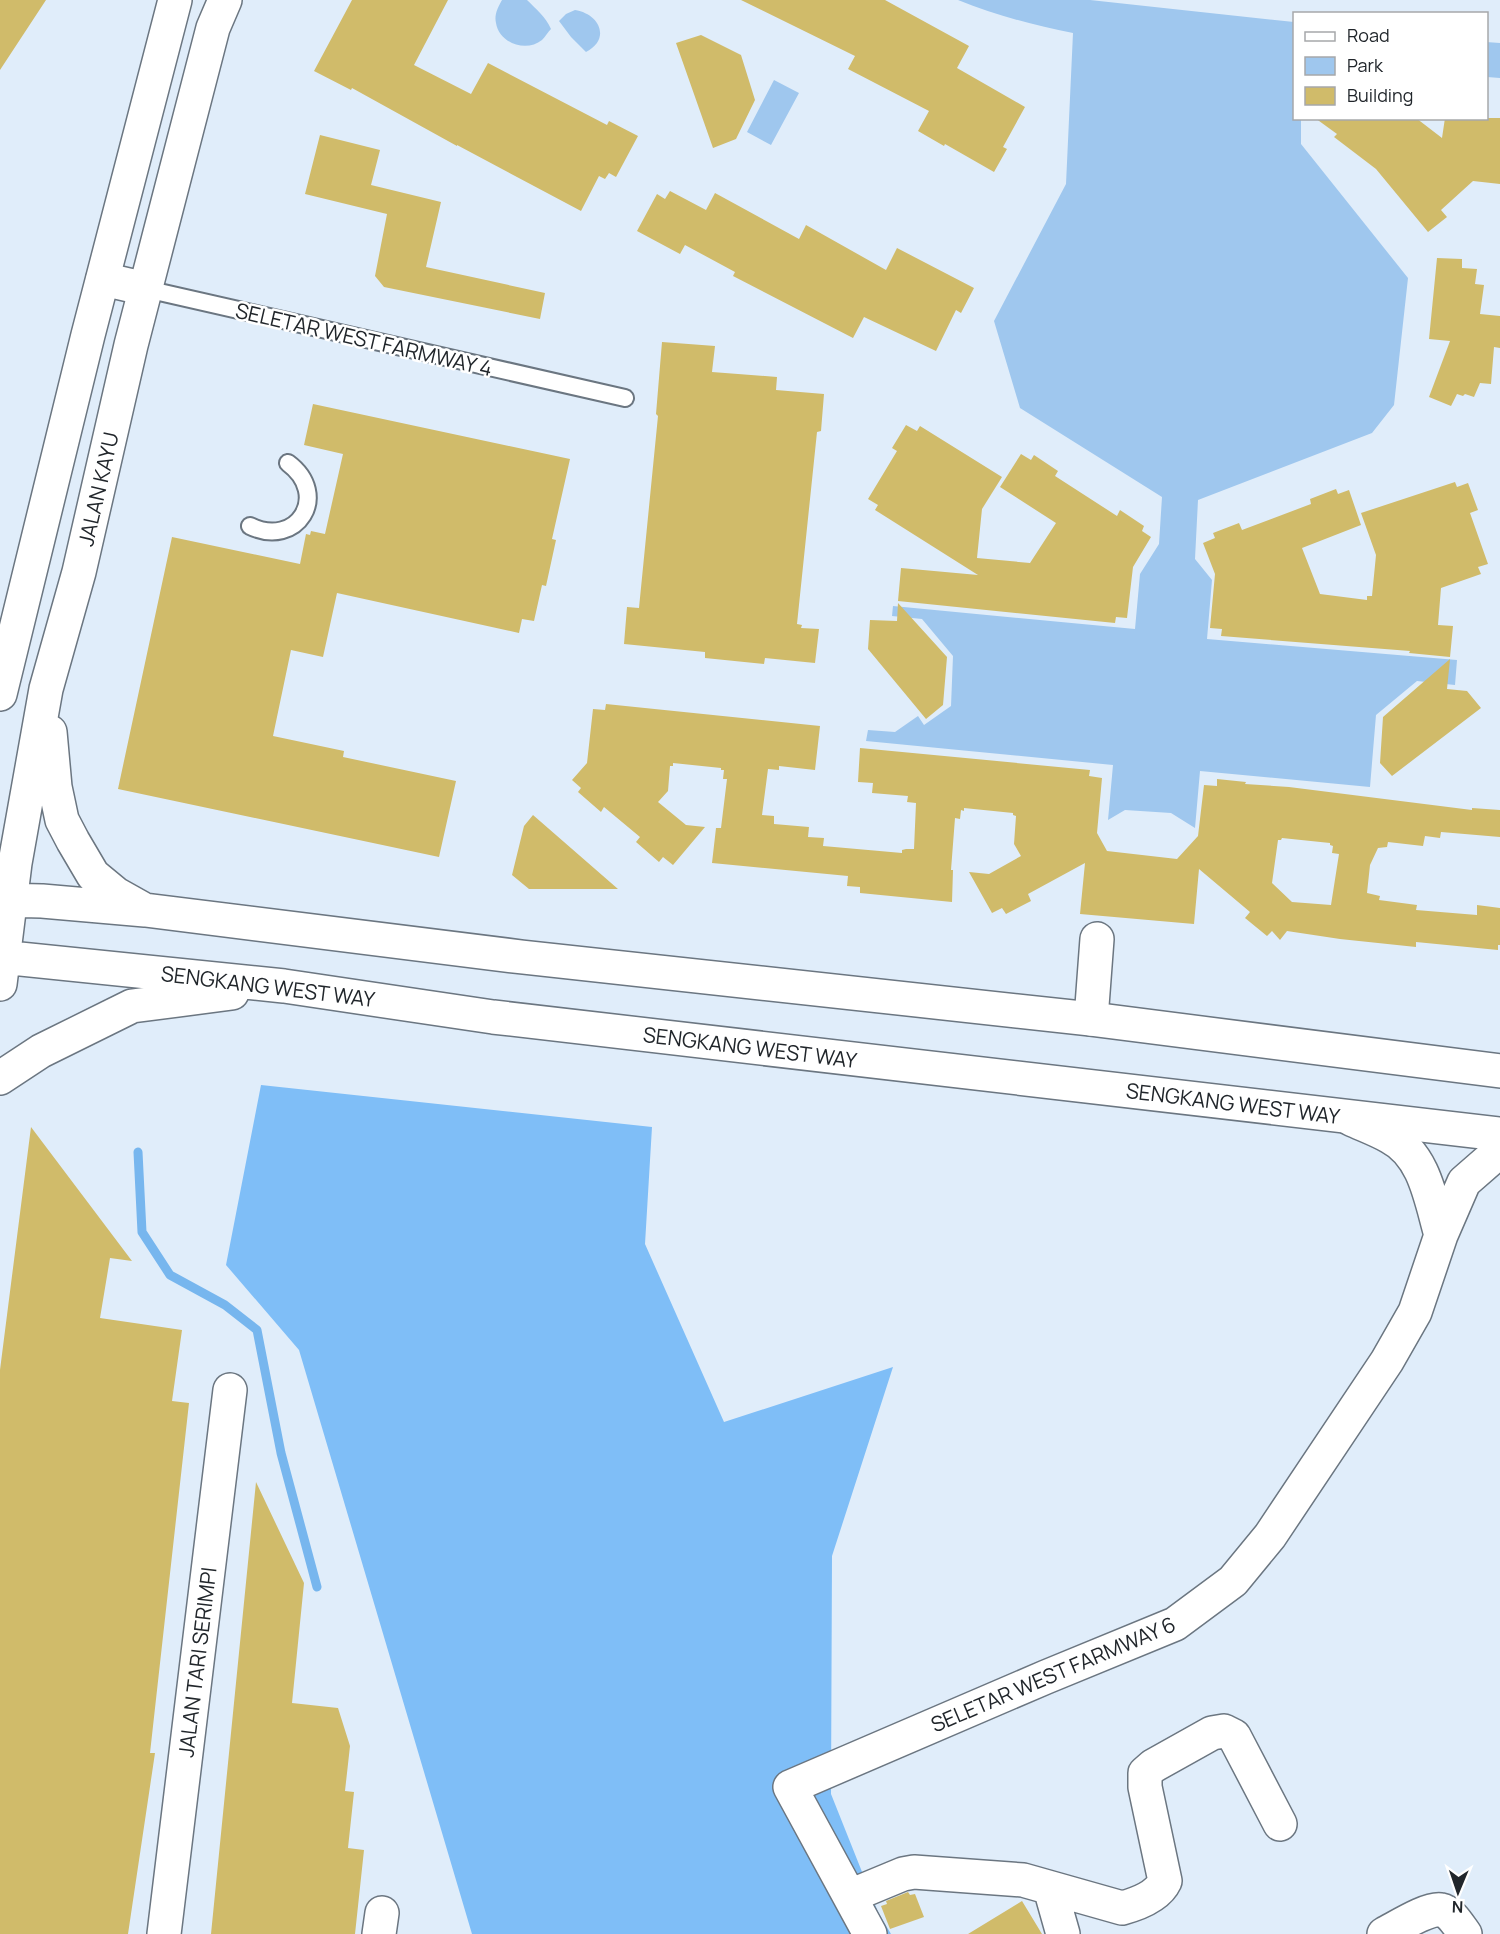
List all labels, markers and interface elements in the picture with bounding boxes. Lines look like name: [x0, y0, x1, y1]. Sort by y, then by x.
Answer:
legend: [1293, 12, 1488, 120]
text: Road: [1347, 23, 1390, 47]
text: Park: [1347, 53, 1384, 77]
text: Building: [1347, 83, 1413, 107]
street label: SELETAR WEST FARMWAY 4: [233, 296, 495, 382]
street label: JALAN KAYU: [71, 429, 125, 549]
street label: SENGKANG WEST WAY: [159, 959, 377, 1013]
street label: SENGKANG WEST WAY: [641, 1020, 859, 1074]
street label: SENGKANG WEST WAY: [1124, 1076, 1342, 1130]
street label: JALAN TARI SERIMPI: [171, 1565, 223, 1759]
street label: SELETAR WEST FARMWAY 6: [926, 1610, 1180, 1738]
north arrow: [1428, 1862, 1488, 1922]
text: N: [1451, 1896, 1464, 1918]

